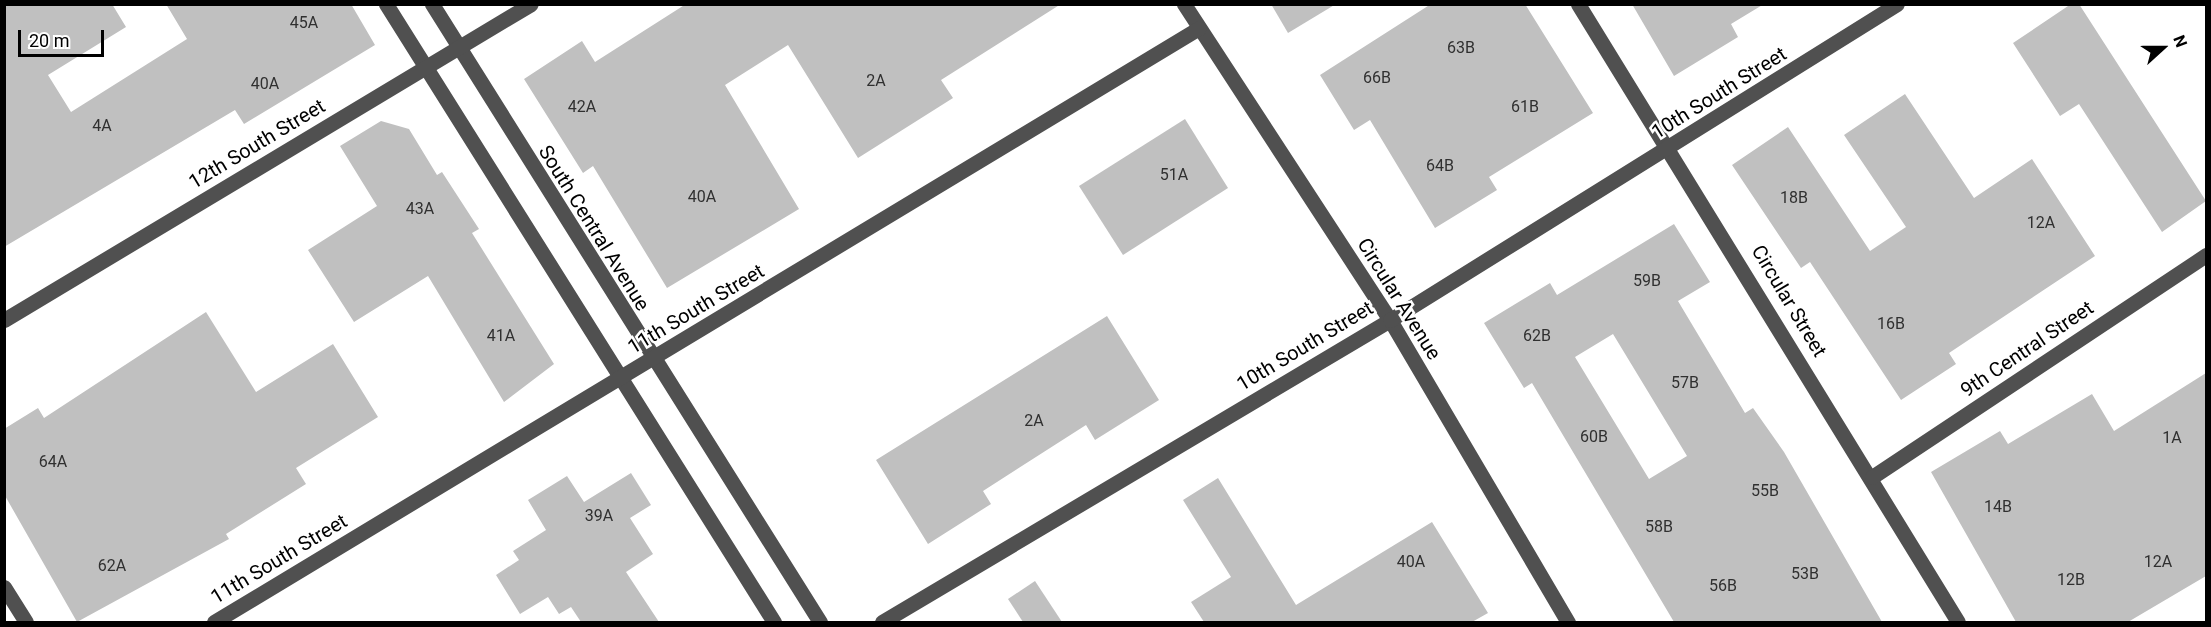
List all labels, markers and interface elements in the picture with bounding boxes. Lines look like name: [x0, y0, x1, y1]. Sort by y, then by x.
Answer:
house number: 45A: [290, 13, 318, 33]
scale bar: [21, 18, 106, 56]
north arrow: [2133, 18, 2193, 78]
text: 20 m: [29, 30, 69, 51]
text: N: [2169, 33, 2191, 50]
house number: 63B: [1447, 38, 1475, 58]
street label: 10th South Street: [1647, 42, 1791, 144]
house number: 66B: [1363, 68, 1391, 88]
house number: 2A: [866, 71, 886, 91]
house number: 40A: [251, 74, 279, 94]
street label: 12th South Street: [185, 94, 329, 194]
house number: 42A: [568, 97, 596, 117]
house number: 61B: [1511, 97, 1539, 117]
house number: 4A: [92, 116, 112, 136]
street label: South Central Avenue: [533, 141, 655, 315]
house number: 64B: [1426, 156, 1454, 176]
house number: 51A: [1160, 165, 1188, 185]
house number: 40A: [688, 187, 716, 207]
house number: 18B: [1780, 188, 1808, 208]
house number: 43A: [406, 199, 434, 219]
house number: 12A: [2027, 213, 2055, 233]
street label: Circular Avenue: [1352, 234, 1446, 364]
street label: Circular Street: [1746, 241, 1832, 361]
street label: 11th South Street: [624, 259, 768, 359]
house number: 59B: [1633, 271, 1661, 291]
street label: 10th South Street: [1233, 296, 1377, 396]
street label: 9th Central Street: [1956, 296, 2098, 402]
house number: 16B: [1877, 314, 1905, 334]
house number: 41A: [487, 326, 515, 346]
house number: 62B: [1523, 326, 1551, 346]
house number: 57B: [1671, 373, 1699, 393]
house number: 2A: [1024, 411, 1044, 431]
house number: 60B: [1580, 427, 1608, 447]
house number: 1A: [2162, 428, 2182, 448]
house number: 64A: [39, 452, 67, 472]
house number: 55B: [1751, 481, 1779, 501]
house number: 14B: [1984, 497, 2012, 517]
house number: 39A: [585, 506, 613, 526]
street label: 11th South Street: [207, 509, 351, 609]
house number: 58B: [1645, 517, 1673, 537]
house number: 40A: [1397, 552, 1425, 572]
house number: 12A: [2144, 552, 2172, 572]
house number: 62A: [98, 556, 126, 576]
house number: 53B: [1791, 564, 1819, 584]
house number: 12B: [2057, 570, 2085, 590]
house number: 56B: [1709, 576, 1737, 596]

